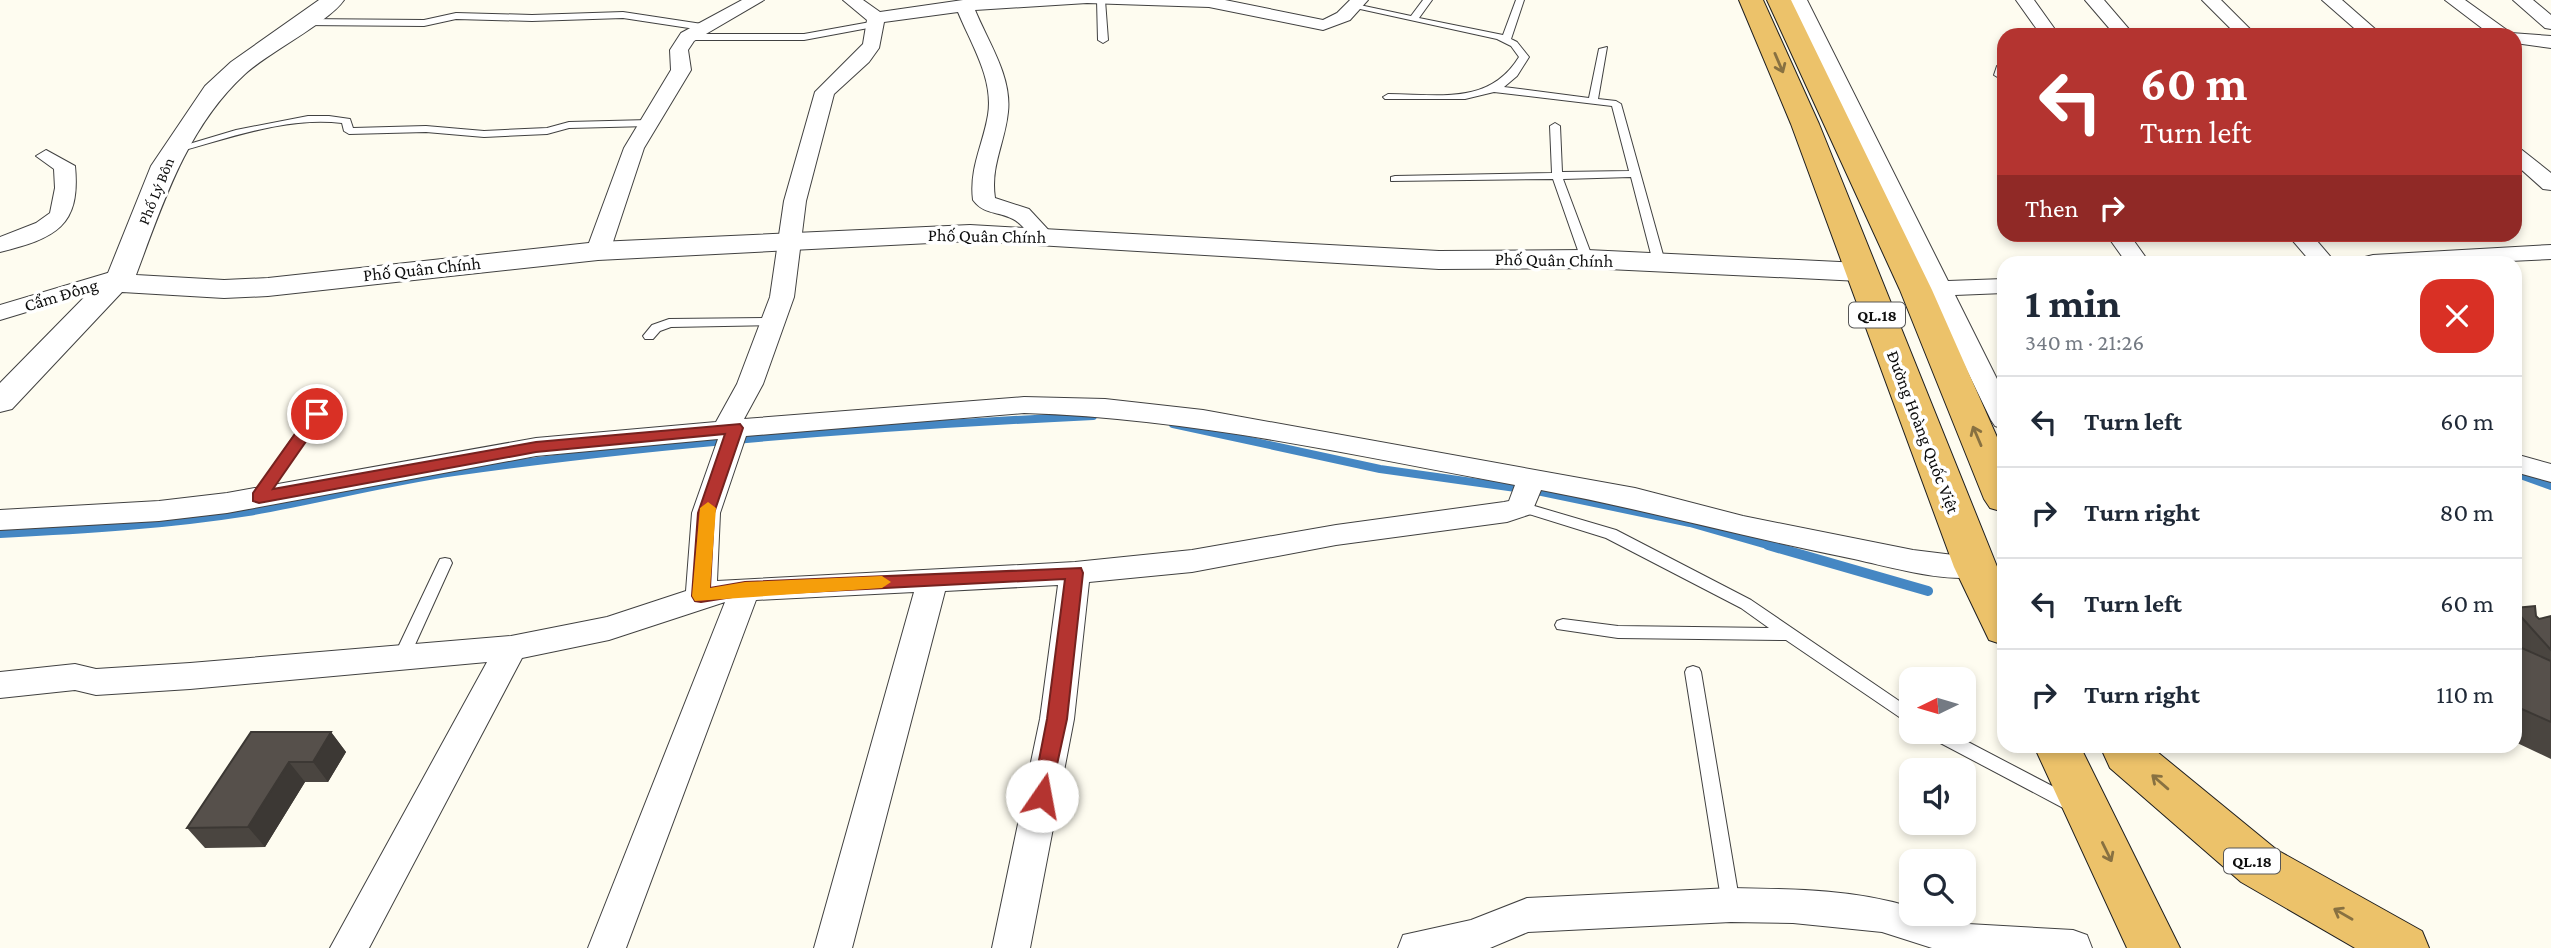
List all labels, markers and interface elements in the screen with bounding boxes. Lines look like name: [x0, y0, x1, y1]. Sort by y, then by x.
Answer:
one-way arrow: [1773, 51, 1786, 73]
icon: left: [2025, 56, 2116, 147]
text: 60 m: [2140, 56, 2247, 111]
text: Turn left: [2140, 114, 2251, 150]
street label: Phố Lý Bôn: [135, 155, 178, 227]
icon: right: [2093, 189, 2131, 227]
text: Then: [2025, 194, 2079, 223]
street label: Phố Quân Chính: [928, 225, 1047, 247]
street label: Phố Quân Chính: [1495, 249, 1614, 271]
street label: Phố Quân Chính: [362, 253, 482, 285]
street label: Cẩm Đông: [22, 274, 101, 316]
text: 1 min: [2025, 279, 2121, 326]
button: close: [2420, 279, 2494, 353]
road number: QL.18: [1849, 302, 1905, 328]
text: 340 m · 21:26: [2025, 329, 2144, 355]
street label: Đường Hoàng Quốc Việt: [1883, 348, 1964, 517]
pin: [287, 384, 347, 444]
icon: arrive: [298, 395, 336, 433]
icon: left: [2025, 403, 2063, 441]
text: Turn left: [2084, 407, 2182, 436]
text: 60 m: [2440, 407, 2494, 436]
one-way arrow: [1970, 426, 1983, 448]
icon: right: [2025, 494, 2063, 532]
text: Turn right: [2084, 498, 2200, 527]
text: 80 m: [2440, 498, 2494, 527]
icon: left: [2025, 585, 2063, 623]
text: Turn left: [2084, 589, 2182, 618]
text: 60 m: [2440, 589, 2494, 618]
north arrow: [1899, 667, 1976, 744]
map controls: [1899, 667, 1976, 926]
icon: right: [2025, 676, 2063, 714]
text: Turn right: [2084, 680, 2200, 709]
text: 110 m: [2436, 680, 2494, 709]
button: sound: [1899, 758, 1976, 835]
position arrow: [1005, 759, 1079, 833]
one-way arrow: [2151, 774, 2169, 790]
one-way arrow: [2100, 841, 2114, 862]
road number: QL.18: [2224, 848, 2280, 874]
button: search: [1899, 849, 1976, 926]
one-way arrow: [2334, 907, 2354, 921]

